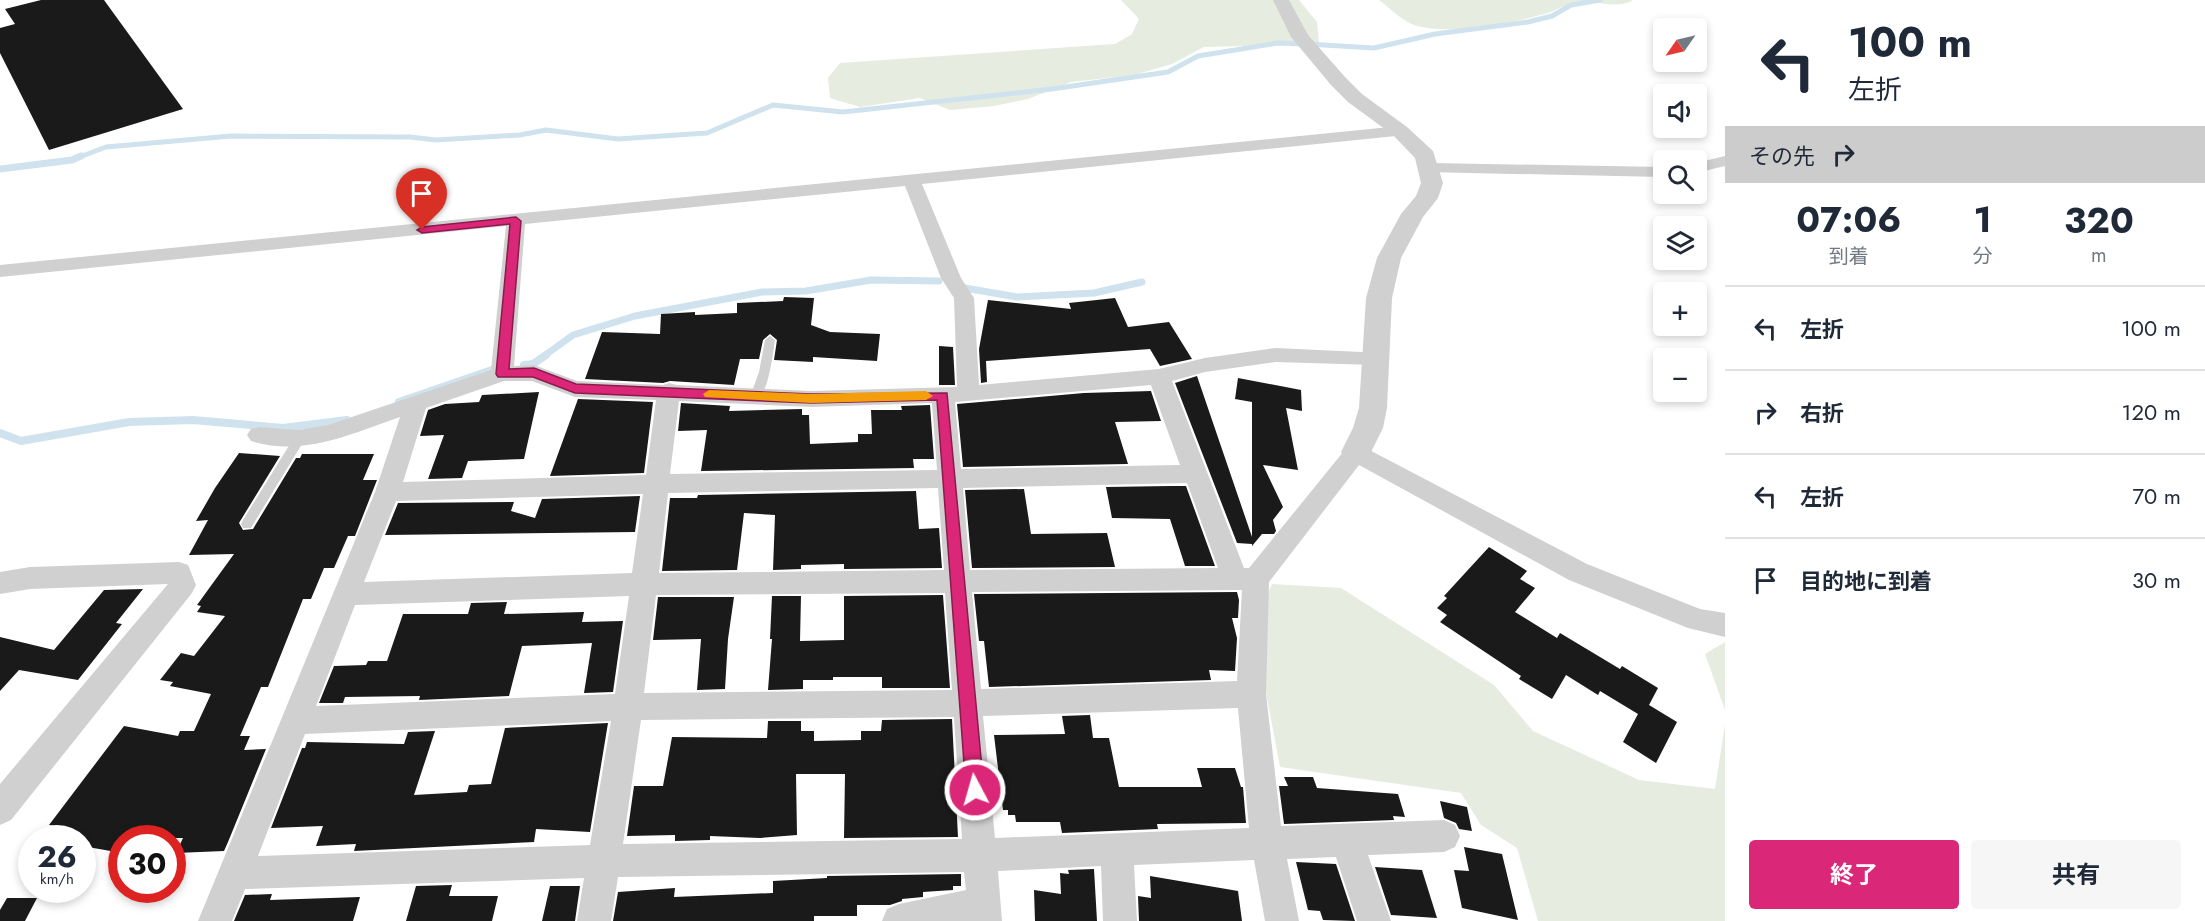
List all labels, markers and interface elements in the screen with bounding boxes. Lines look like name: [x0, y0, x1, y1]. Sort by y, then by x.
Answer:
text: 100 m: [1848, 12, 1972, 73]
north arrow: [1653, 18, 1707, 72]
map controls: [1653, 18, 1707, 402]
icon: left: [1749, 24, 1827, 102]
text: 左折: [1848, 70, 1902, 109]
button: sound: [1653, 84, 1707, 138]
icon: right: [1827, 138, 1860, 171]
text: その先: [1749, 140, 1815, 172]
button: search: [1653, 150, 1707, 204]
pin: [396, 168, 447, 230]
icon: arrive: [405, 177, 438, 210]
text: 07:06: [1796, 193, 1901, 245]
text: 1: [1973, 193, 1992, 245]
text: 320: [2064, 194, 2134, 246]
button: layers: [1653, 216, 1707, 270]
text: m: [2091, 241, 2107, 270]
text: 到着: [1829, 242, 1869, 271]
text: 分: [1973, 242, 1993, 271]
button: +: [1653, 282, 1707, 336]
icon: left: [1749, 312, 1782, 345]
text: 100 m: [2121, 312, 2181, 344]
text: 左折: [1800, 313, 1844, 345]
button: −: [1653, 348, 1707, 402]
icon: right: [1749, 396, 1782, 429]
text: 120 m: [2122, 396, 2181, 428]
text: 右折: [1800, 397, 1844, 429]
icon: left: [1749, 480, 1782, 513]
text: 70 m: [2132, 480, 2181, 512]
text: 左折: [1800, 481, 1844, 513]
icon: arrive: [1749, 564, 1782, 597]
text: 30 m: [2132, 564, 2181, 596]
text: 目的地に到着: [1800, 565, 1932, 597]
position arrow: [943, 758, 1007, 822]
speed limit sign: 30: [108, 825, 186, 903]
text: 26: [37, 835, 77, 878]
button: 終了: [1749, 840, 1959, 909]
button: 共有: [1971, 840, 2181, 909]
text: km/h: [40, 868, 74, 890]

